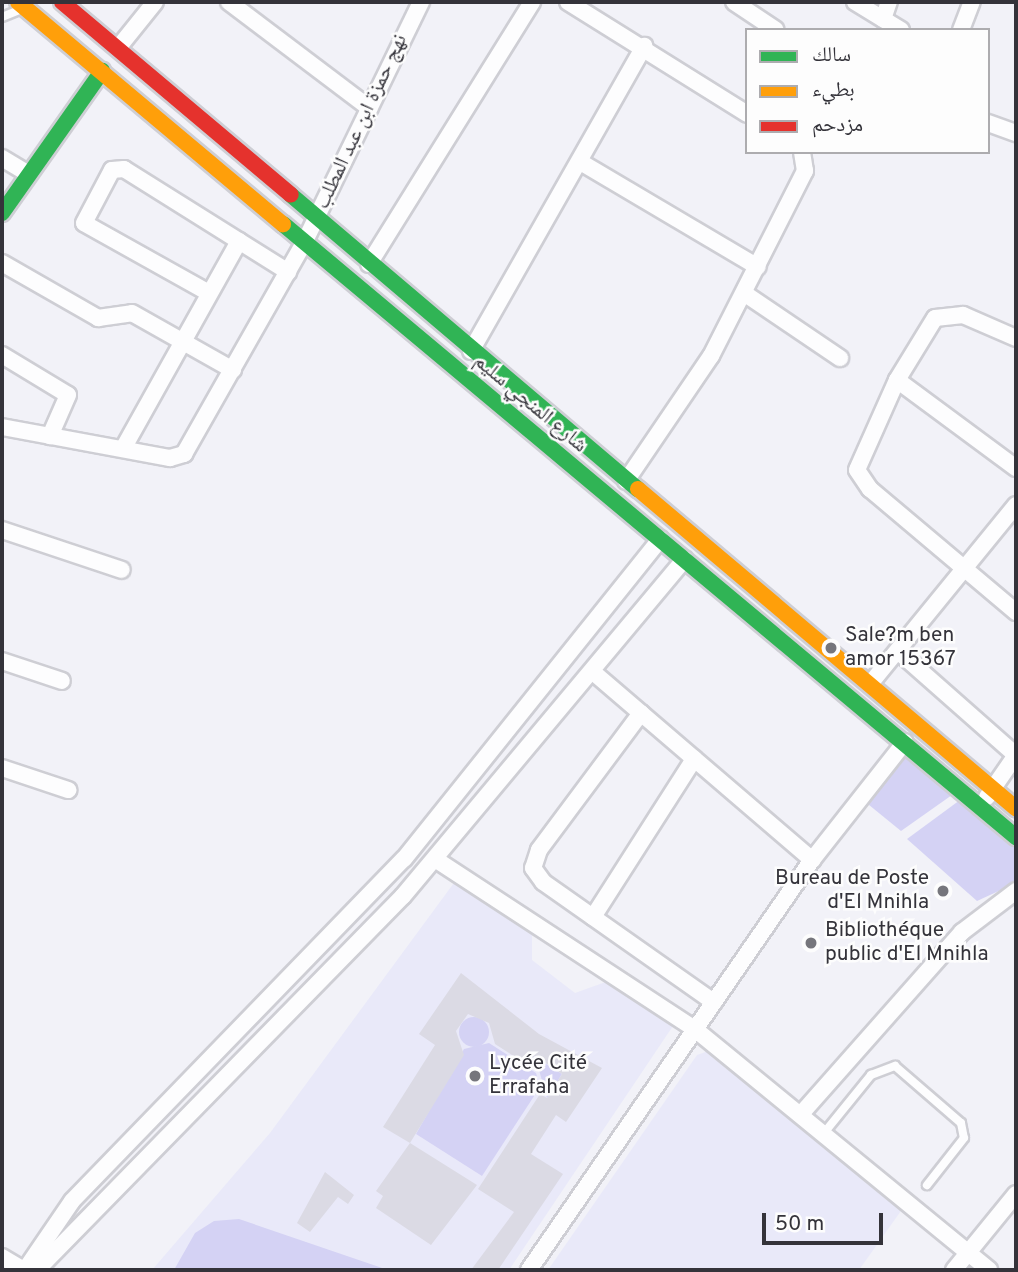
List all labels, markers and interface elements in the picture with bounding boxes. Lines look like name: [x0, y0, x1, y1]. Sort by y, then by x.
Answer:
legend: [745, 28, 990, 154]
street label: نهج حمزة ابن عبد المطلب: [310, 31, 414, 213]
text: سالك: [812, 42, 851, 69]
text: بطيء: [812, 77, 855, 104]
text: مزدحم: [812, 112, 863, 139]
street label: شارع المنجي سليم: [468, 349, 592, 459]
place label: Sale?m ben amor 15367: [845, 623, 956, 673]
marker: Sale?m ben amor 15367: [823, 640, 839, 656]
place label: Bureau de Poste d'El Mnihla: [775, 866, 929, 916]
marker: Bureau de Poste d'El Mnihla: [935, 883, 951, 899]
place label: Bibliothéque public d'El Mnihla: [825, 918, 988, 968]
marker: Bibliothéque public d'El Mnihla: [803, 935, 819, 951]
place label: Lycée Cité Errafaha: [489, 1051, 587, 1101]
marker: Lycée Cité Errafaha: [467, 1068, 483, 1084]
scale bar: [766, 1198, 887, 1242]
text: 50 m: [775, 1211, 824, 1238]

